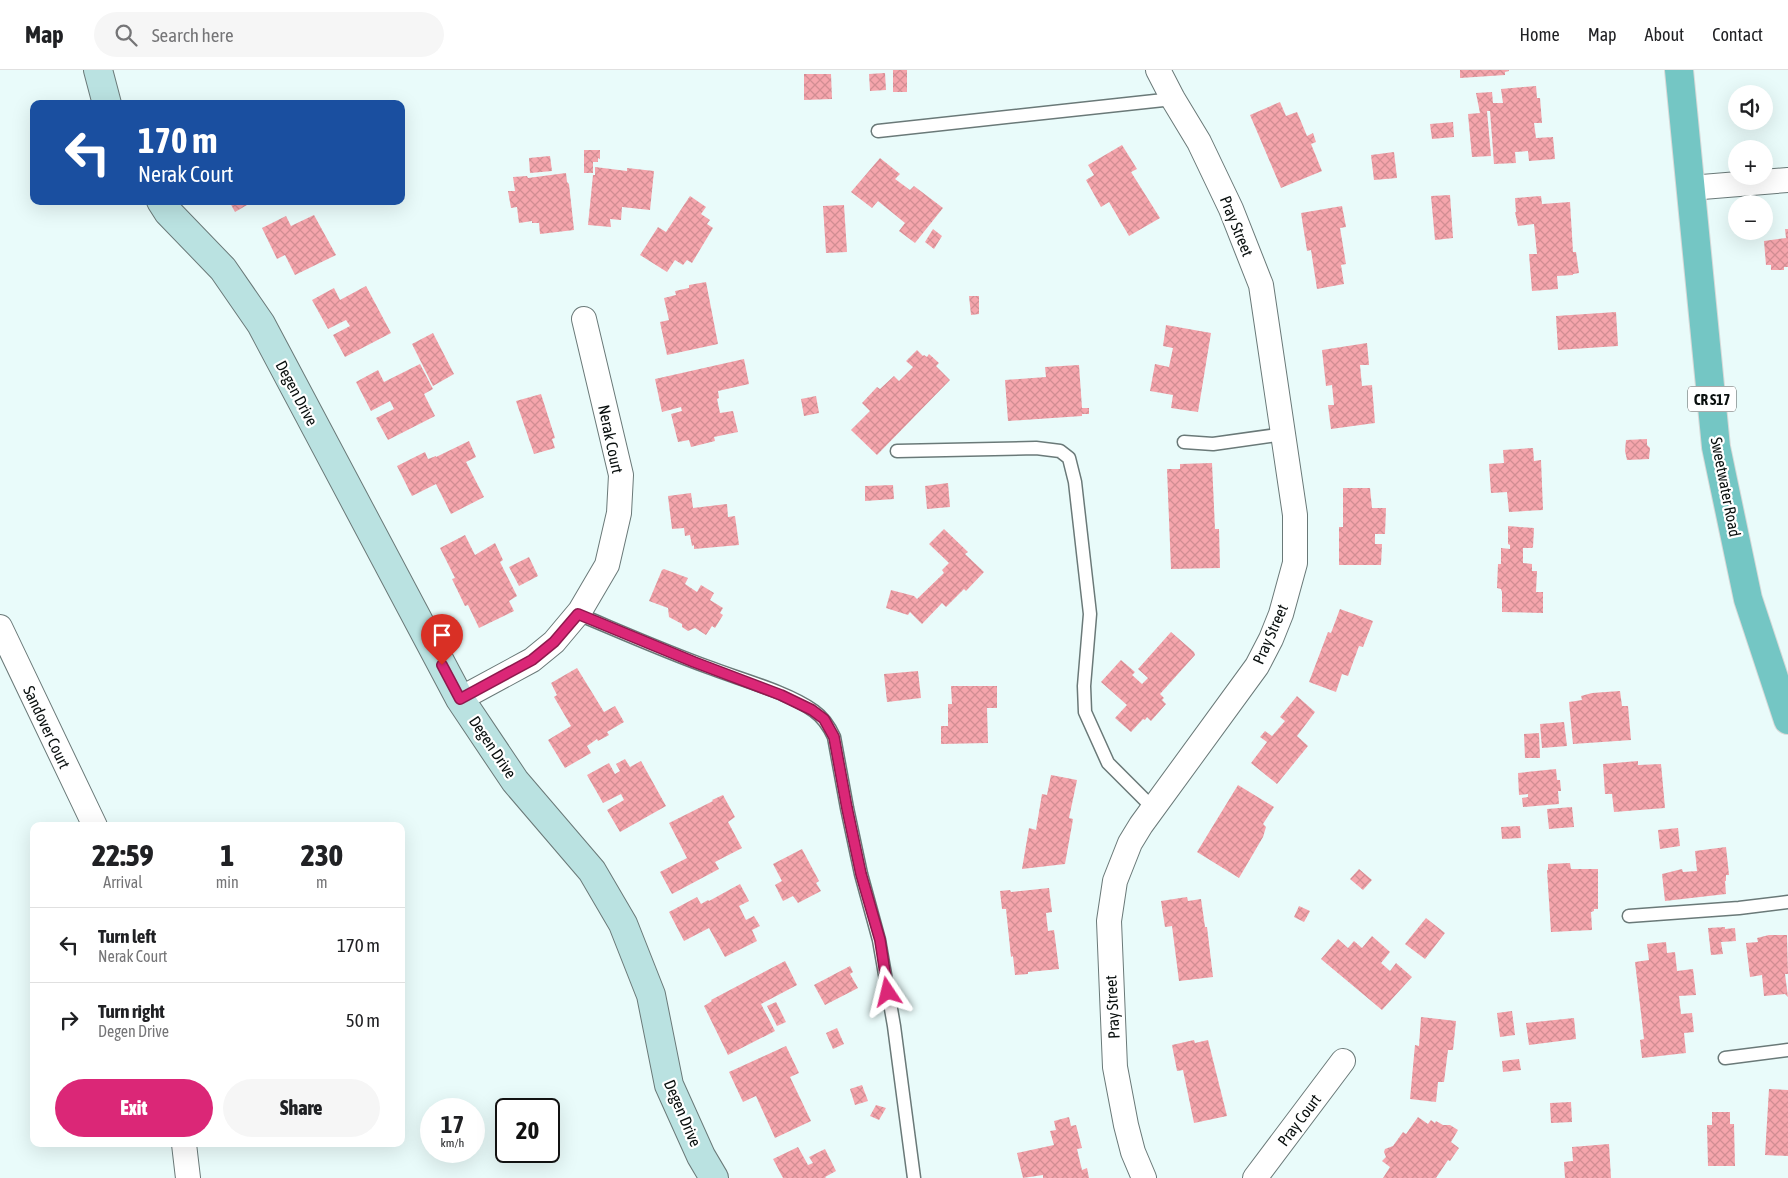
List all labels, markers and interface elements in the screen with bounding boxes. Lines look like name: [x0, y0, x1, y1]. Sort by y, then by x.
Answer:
search box: [94, 12, 444, 57]
text: Map: [25, 21, 64, 48]
icon: search: [112, 21, 140, 49]
text: Search here: [152, 24, 234, 46]
text: Home: [1520, 24, 1560, 45]
text: Map: [1588, 24, 1617, 45]
text: About: [1645, 24, 1684, 45]
text: Contact: [1712, 24, 1763, 45]
map controls: [1728, 85, 1773, 240]
button: sound: [1728, 85, 1773, 130]
icon: left: [55, 120, 120, 185]
text: 170 m: [138, 120, 217, 160]
button: +: [1728, 140, 1773, 185]
text: Nerak Court: [138, 161, 233, 187]
street label: Pray Street: [1216, 193, 1257, 260]
button: −: [1728, 195, 1773, 240]
street label: Degen Drive: [271, 357, 322, 429]
road number: CR S17: [1688, 386, 1736, 412]
street label: Nerak Court: [595, 403, 627, 475]
street label: Sweetwater Road: [1708, 436, 1744, 538]
street label: Pray Street: [1249, 601, 1292, 667]
pin: [421, 614, 463, 665]
icon: arrive: [428, 621, 456, 649]
street label: Sandover Court: [20, 683, 74, 772]
street label: Degen Drive: [465, 713, 520, 782]
text: 22:59: [92, 838, 154, 872]
text: 1: [220, 838, 234, 872]
text: 230: [301, 838, 343, 872]
text: Arrival: [103, 873, 142, 891]
text: min: [216, 873, 239, 891]
text: m: [316, 873, 328, 891]
text: Turn left: [98, 925, 156, 947]
icon: left: [55, 931, 83, 959]
text: 170 m: [337, 934, 380, 956]
text: Nerak Court: [98, 947, 167, 965]
position arrow: [861, 965, 913, 1017]
street label: Pray Street: [1101, 974, 1124, 1039]
text: Turn right: [98, 1000, 165, 1022]
icon: right: [55, 1006, 83, 1034]
text: 50 m: [346, 1009, 380, 1031]
text: Degen Drive: [98, 1022, 169, 1040]
street label: Degen Drive: [660, 1077, 705, 1150]
button: Exit: [55, 1079, 213, 1137]
button: Share: [223, 1079, 380, 1137]
street label: Pray Court: [1274, 1090, 1325, 1150]
speed limit sign: 20: [495, 1098, 560, 1163]
text: 17: [441, 1110, 464, 1138]
text: km/h: [441, 1136, 464, 1150]

